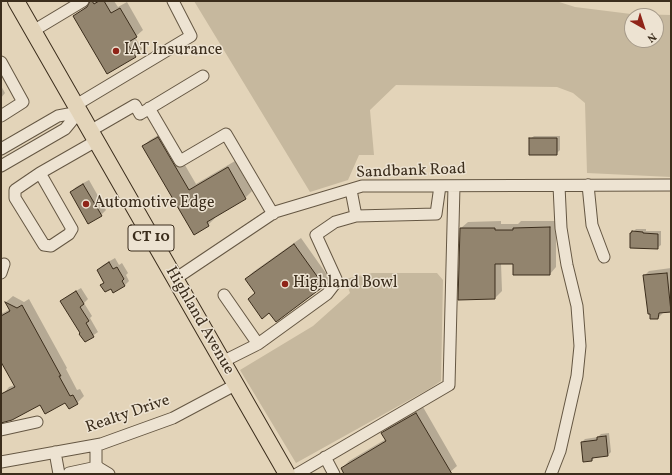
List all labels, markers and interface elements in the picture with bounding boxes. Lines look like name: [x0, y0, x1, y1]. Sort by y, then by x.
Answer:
north arrow: [624, 8, 664, 48]
text: N: [643, 29, 659, 45]
place label: IAT Insurance: [124, 41, 222, 61]
marker: IAT Insurance: [111, 46, 121, 56]
street label: Sandbank Road: [356, 160, 466, 184]
place label: Automotive Edge: [94, 194, 215, 214]
marker: Automotive Edge: [81, 199, 91, 209]
road number: CT 10: [128, 225, 174, 251]
street label: Highland Avenue: [160, 264, 238, 378]
place label: Highland Bowl: [293, 274, 398, 294]
marker: Highland Bowl: [280, 279, 290, 289]
street label: Realty Drive: [84, 392, 172, 438]

